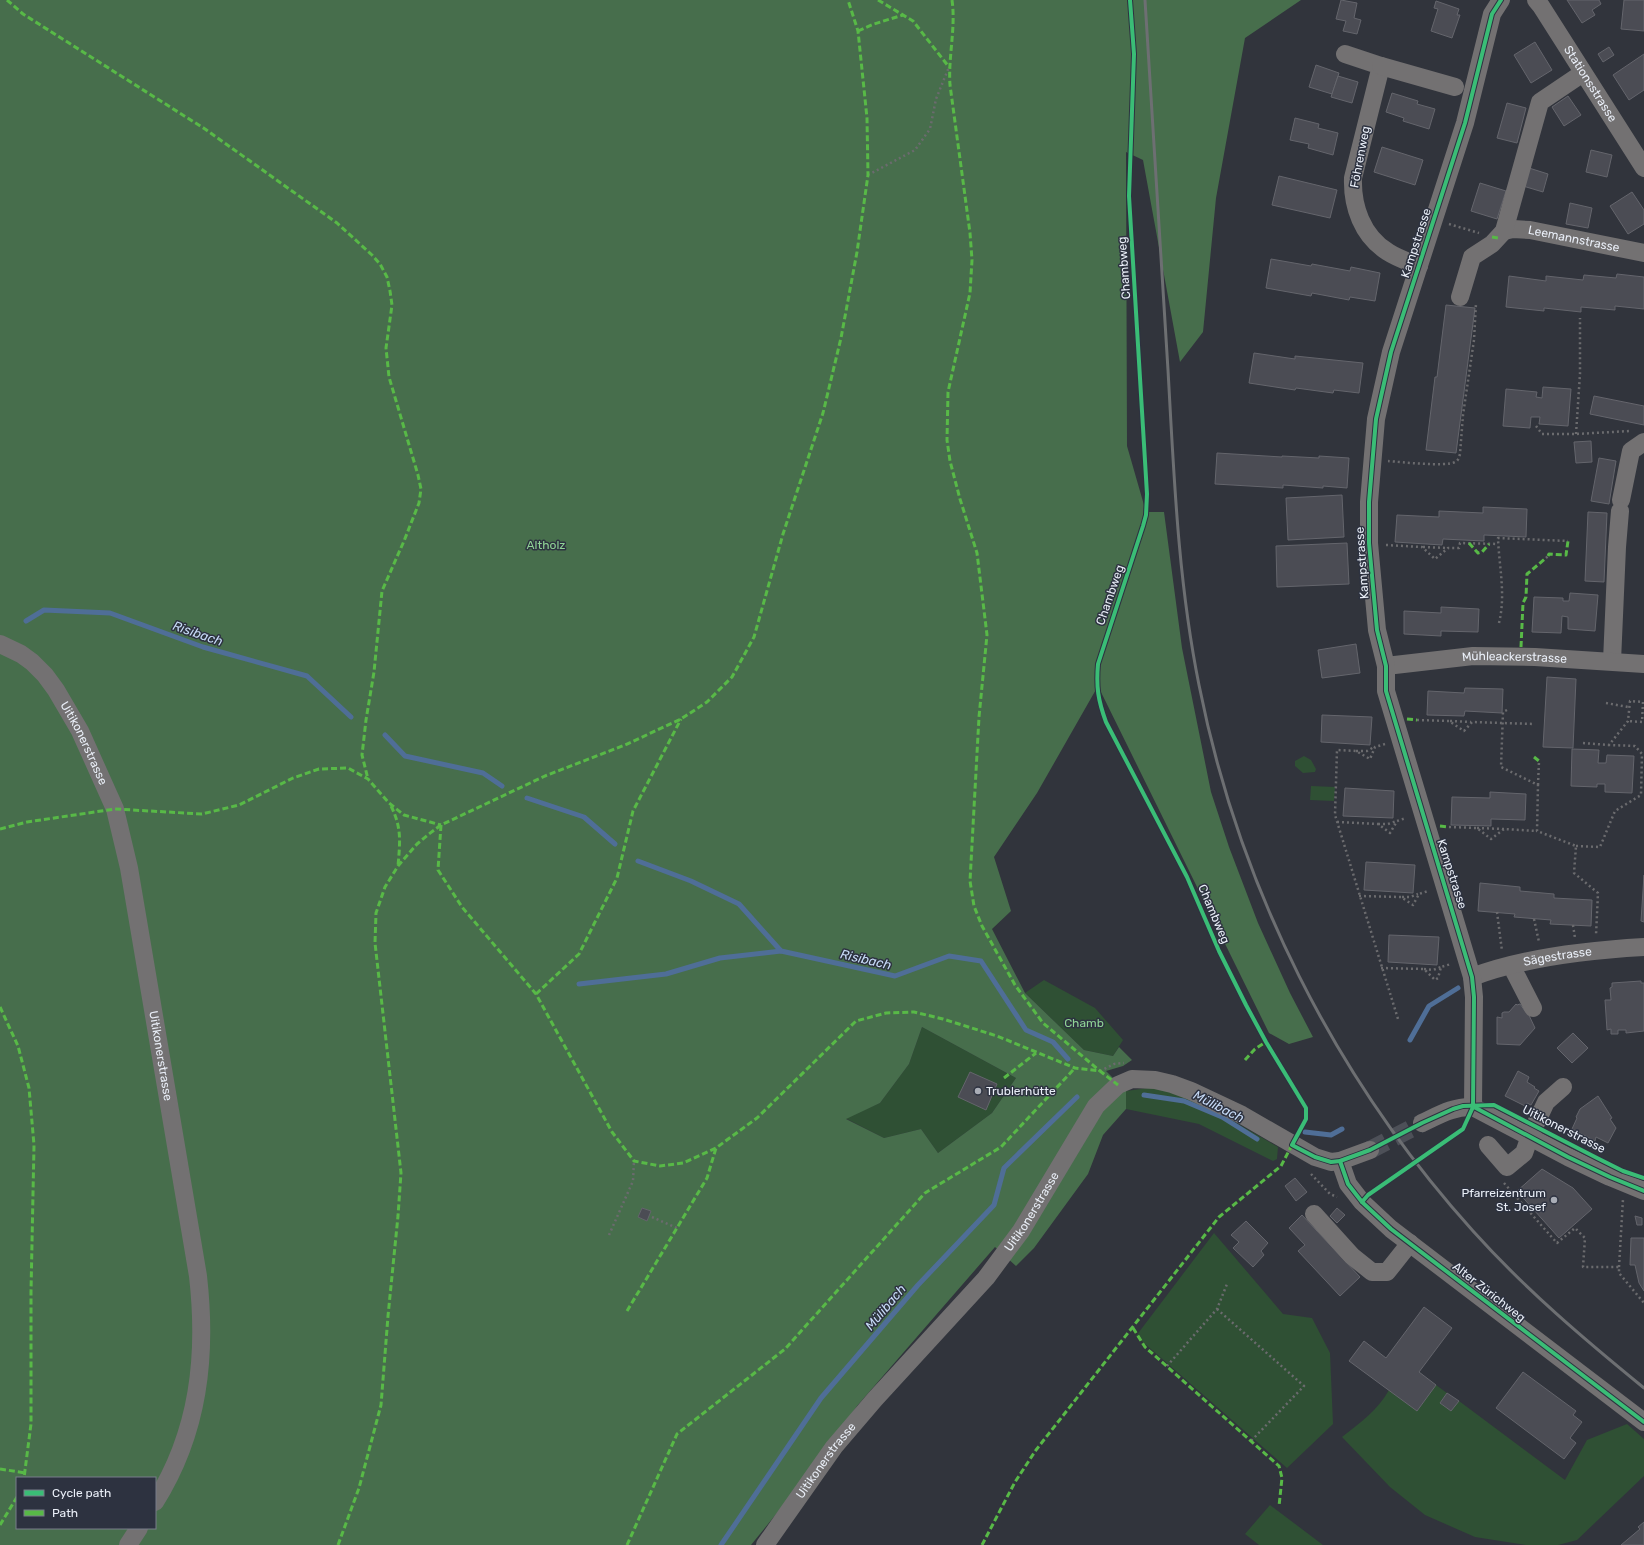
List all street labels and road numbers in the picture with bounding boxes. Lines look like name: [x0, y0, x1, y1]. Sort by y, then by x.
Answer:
street label: Stationsstrasse: [1561, 43, 1620, 125]
street label: Föhrenweg: [1347, 125, 1373, 189]
street label: Kampstrasse: [1398, 206, 1434, 280]
street label: Leemannstrasse: [1527, 223, 1621, 255]
street label: Chambweg: [1115, 236, 1133, 300]
street label: Kampstrasse: [1352, 526, 1372, 600]
street label: Chambweg: [1093, 563, 1127, 627]
street label: Mühleackerstrasse: [1461, 649, 1568, 666]
street label: Uitikonerstrasse: [57, 699, 110, 787]
street label: Kampstrasse: [1434, 837, 1470, 911]
street label: Chambweg: [1195, 882, 1233, 946]
street label: Sägestrasse: [1522, 944, 1593, 969]
street label: Uitikonerstrasse: [146, 1010, 175, 1102]
street label: Uitikonerstrasse: [1520, 1102, 1608, 1156]
street label: Uitikonerstrasse: [1001, 1169, 1062, 1254]
street label: Alter Zürichweg: [1450, 1259, 1528, 1325]
street label: Uitikonerstrasse: [793, 1420, 859, 1501]

